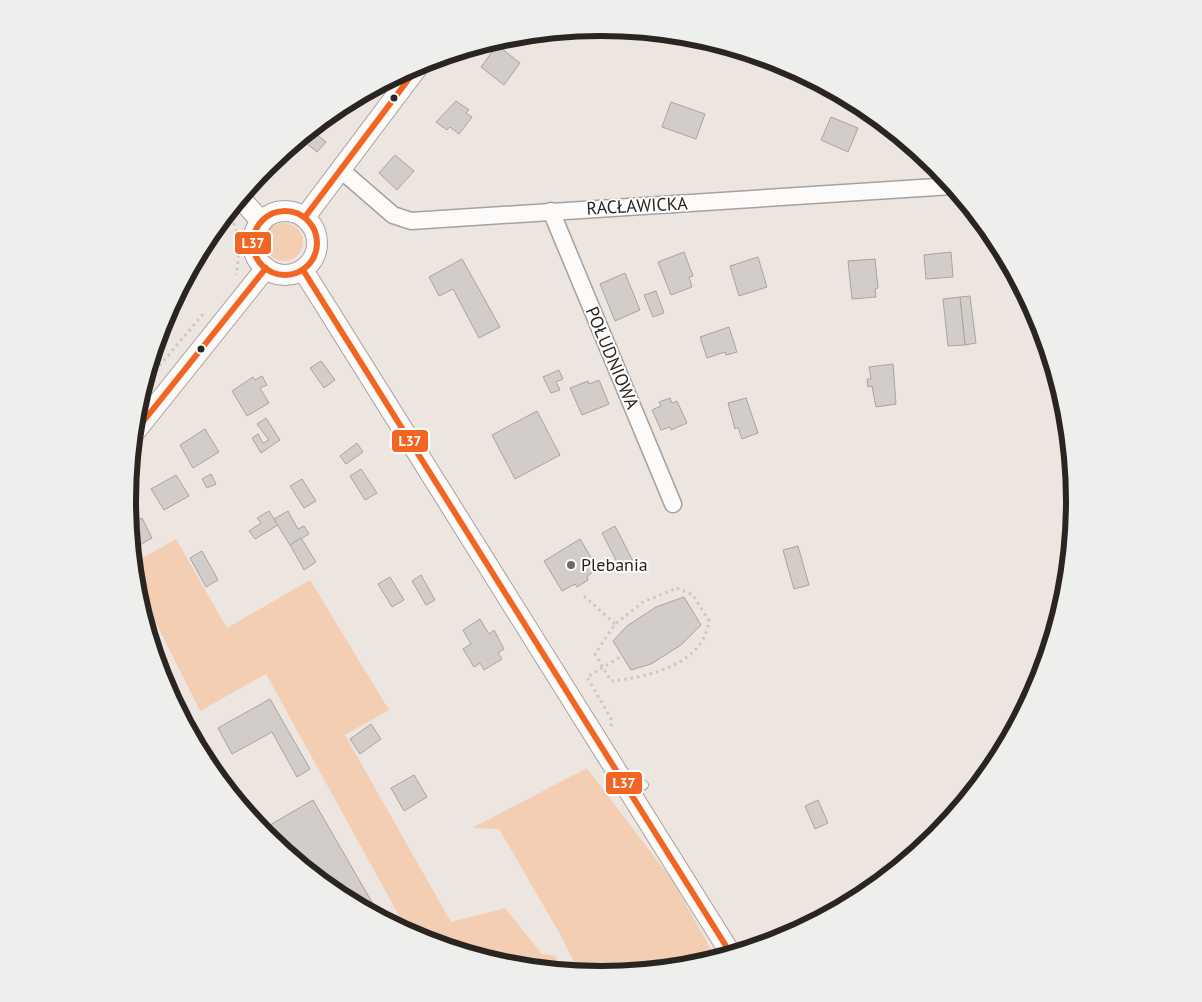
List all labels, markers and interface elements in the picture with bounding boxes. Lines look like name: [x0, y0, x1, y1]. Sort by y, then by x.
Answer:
unlabelled marker: [389, 93, 399, 103]
street label: RACŁAWICKA: [586, 191, 689, 220]
line badge: L37: [234, 231, 272, 255]
text: L37: [241, 234, 265, 252]
street label: POŁUDNIOWA: [581, 303, 645, 413]
unlabelled marker: [196, 344, 206, 354]
line badge: L37: [391, 429, 429, 453]
text: L37: [398, 432, 422, 450]
place label: Plebania: [581, 553, 648, 576]
marker: Plebania: [565, 559, 577, 571]
line badge: L37: [605, 771, 643, 795]
text: L37: [612, 774, 636, 792]

